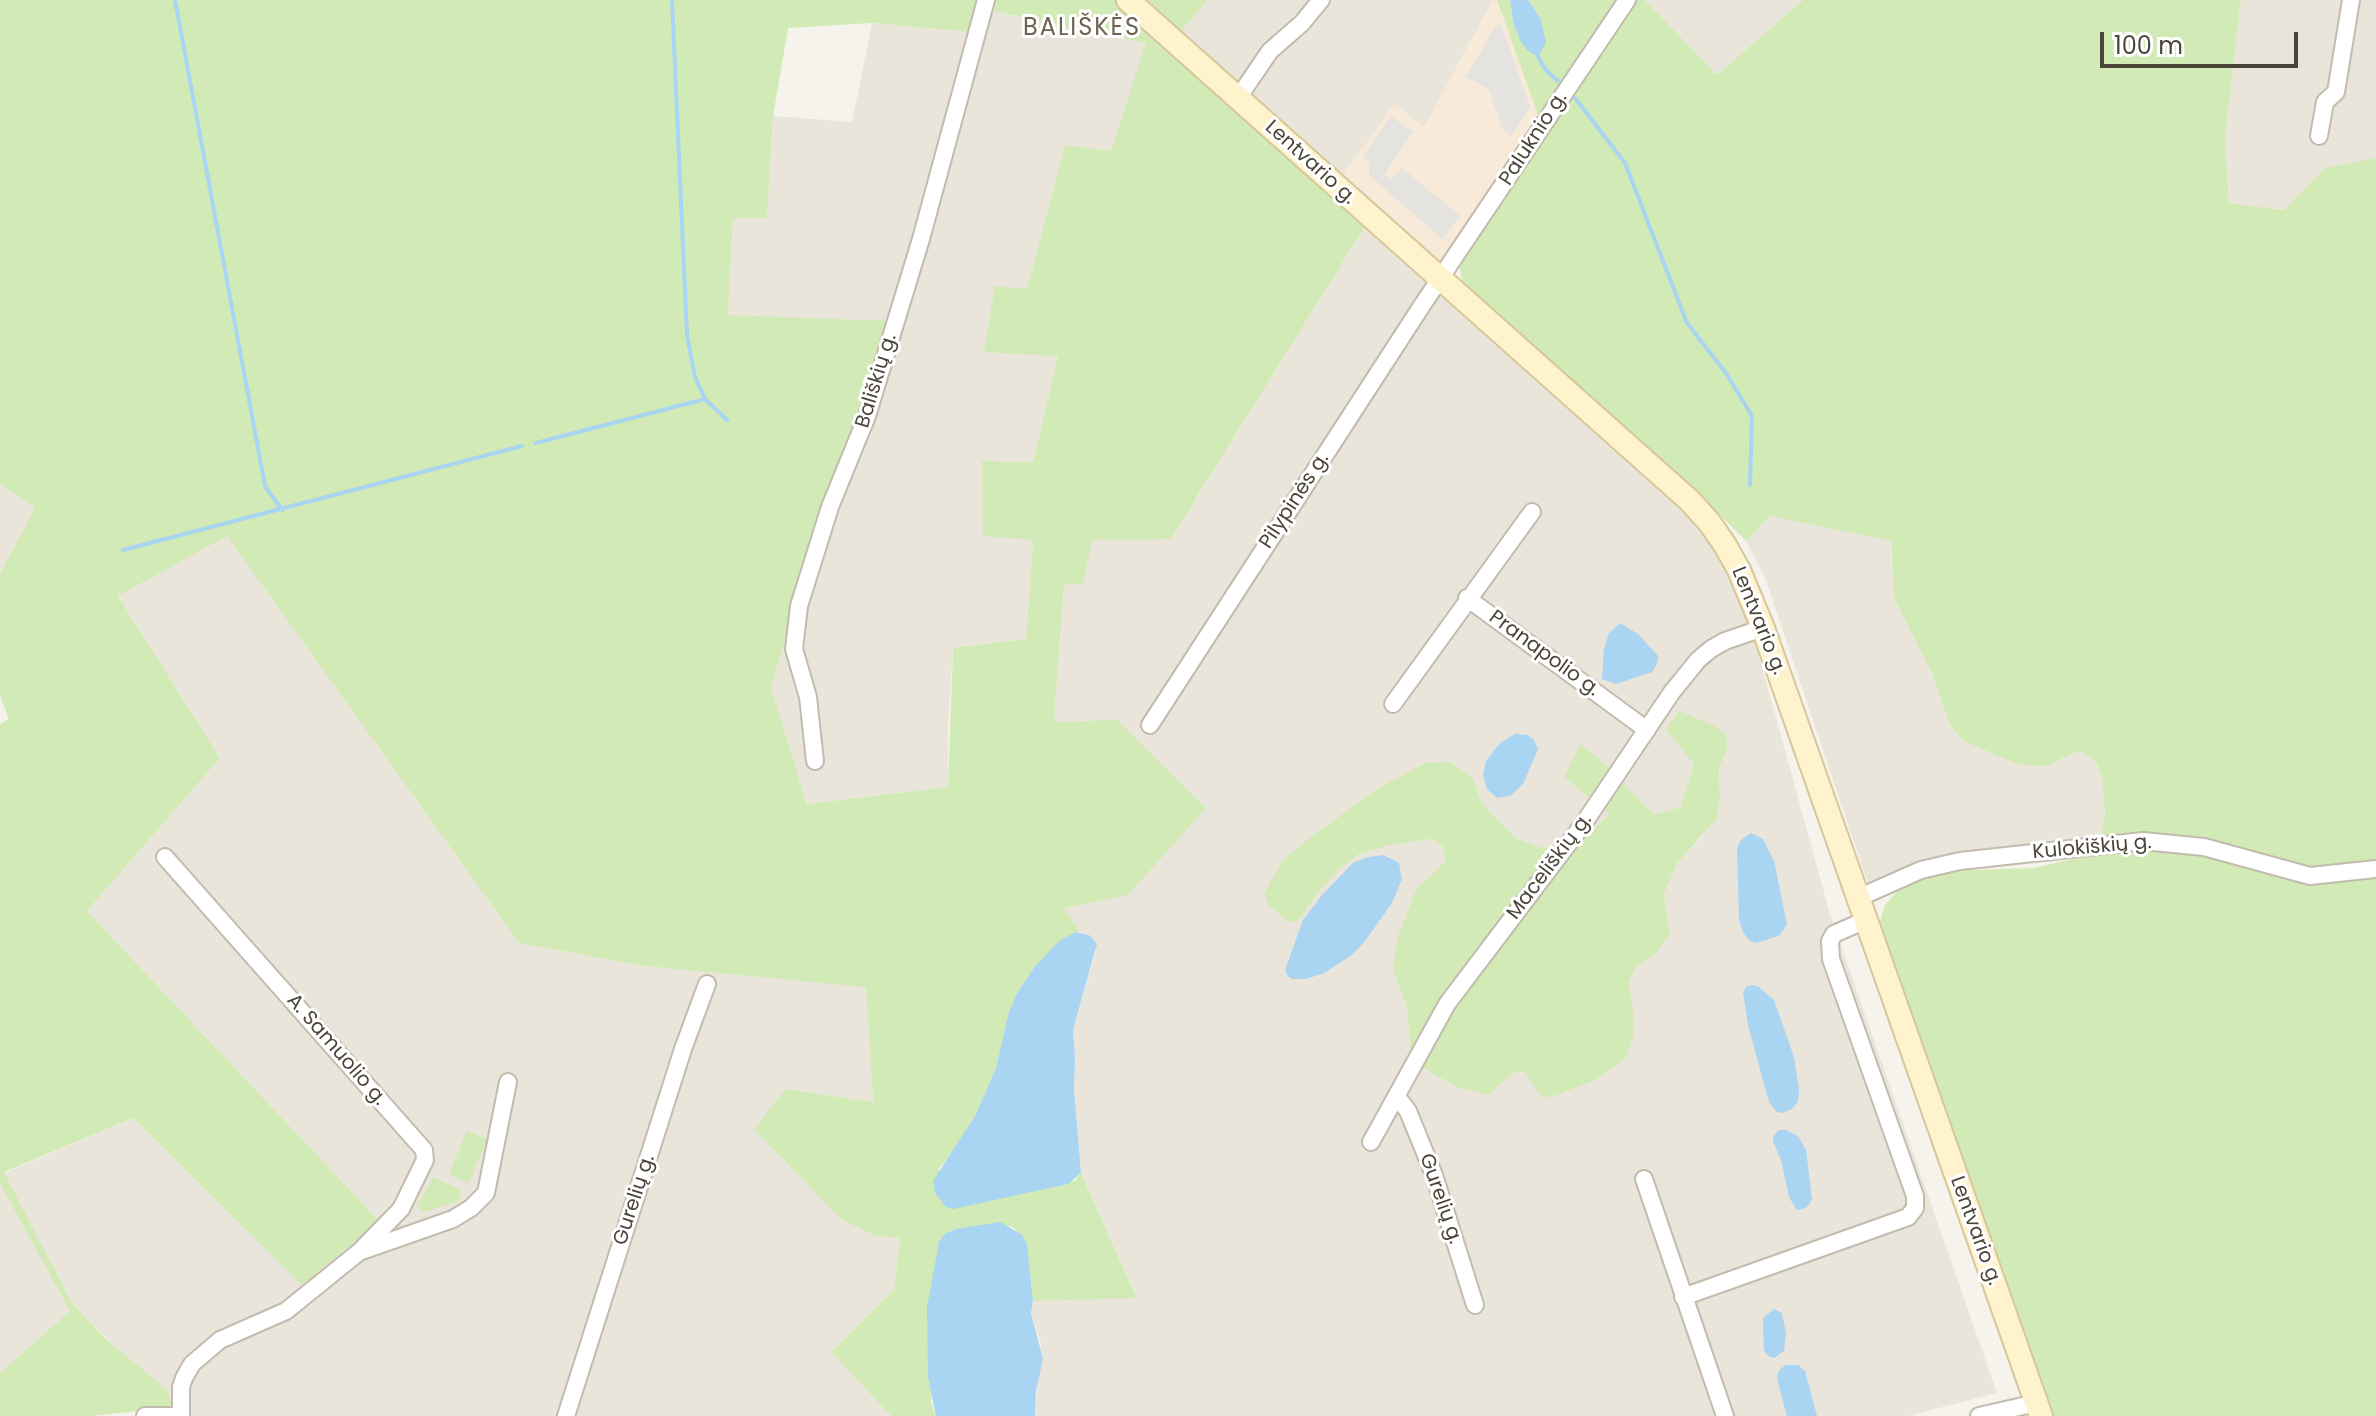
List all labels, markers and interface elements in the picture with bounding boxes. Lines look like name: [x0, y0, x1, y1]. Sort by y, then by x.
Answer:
district label: BALIŠKĖS: [1023, 15, 1141, 43]
scale bar: [2104, 16, 2302, 66]
text: 100 m: [2114, 29, 2183, 62]
street label: Paluknio g.: [1495, 88, 1573, 190]
street label: Lentvario g.: [1260, 116, 1360, 210]
street label: Bališkių g.: [851, 331, 903, 431]
street label: Pilypinės g.: [1255, 448, 1335, 554]
street label: Lentvario g.: [1726, 564, 1790, 678]
street label: Pranapolio g.: [1484, 606, 1604, 702]
street label: Maceliškių g.: [1502, 809, 1598, 925]
street label: Kulokiškių g.: [2032, 831, 2152, 865]
street label: A. Samuolio g.: [281, 989, 391, 1111]
street label: Gurelių g.: [1413, 1151, 1467, 1247]
street label: Gurelių g.: [609, 1152, 661, 1248]
street label: Lentvario g.: [1944, 1173, 2006, 1289]

